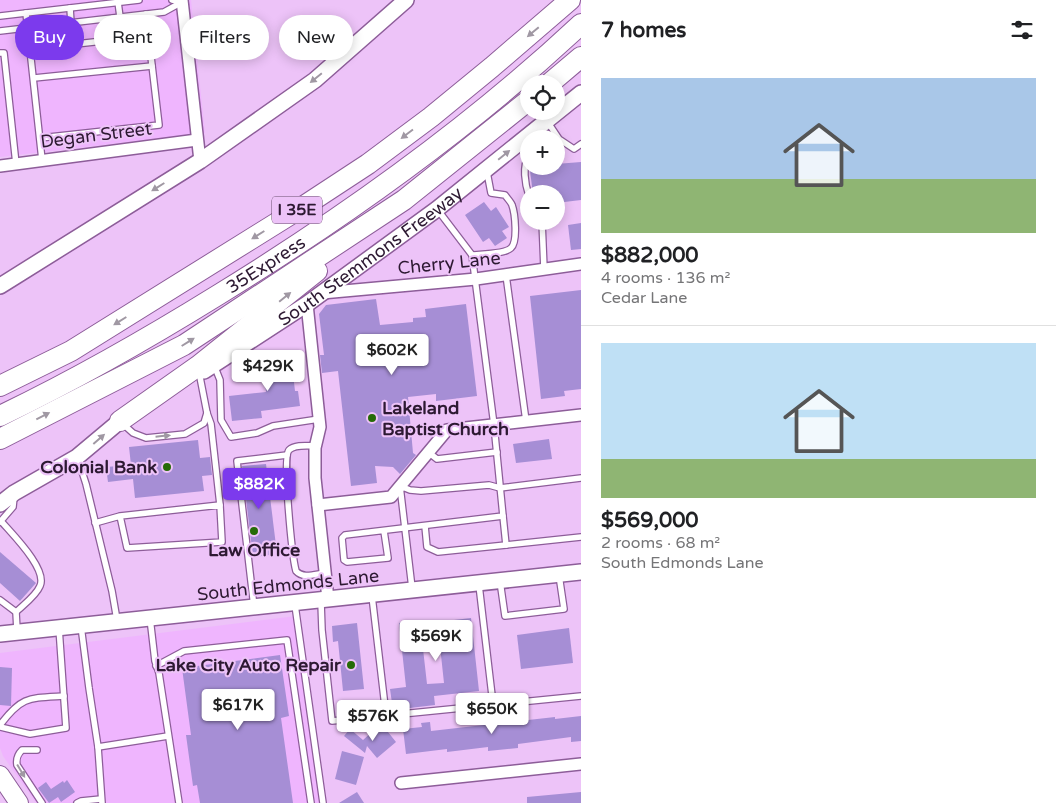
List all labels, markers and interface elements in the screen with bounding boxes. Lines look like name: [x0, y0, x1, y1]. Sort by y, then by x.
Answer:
chip: Buy: [15, 15, 84, 60]
chip: Rent: [94, 15, 171, 60]
chip: Filters: [181, 15, 269, 60]
chip: New: [279, 15, 353, 60]
icon: filters: [1008, 16, 1036, 44]
text: 7 homes: [601, 18, 686, 43]
one-way arrow: [528, 26, 540, 38]
one-way arrow: [310, 73, 323, 84]
map controls: [520, 75, 565, 230]
button: locate: [520, 75, 565, 120]
icon: home: [774, 110, 864, 200]
street label: Degan Street: [39, 117, 153, 153]
one-way arrow: [401, 129, 414, 140]
button: +: [520, 130, 565, 175]
one-way arrow: [497, 150, 510, 161]
one-way arrow: [152, 182, 165, 191]
street label: South Stemmons Freeway: [274, 182, 467, 331]
button: −: [520, 185, 565, 230]
road number: I 35E: [272, 196, 322, 224]
one-way arrow: [251, 230, 264, 239]
street label: 35Express: [222, 231, 309, 298]
text: $882,000: [601, 243, 699, 268]
street label: Cherry Lane: [396, 247, 502, 279]
text: 4 rooms · 136 m²: [601, 268, 730, 288]
text: Cedar Lane: [601, 288, 687, 308]
one-way arrow: [278, 291, 291, 302]
one-way arrow: [113, 316, 126, 325]
pin: $602K: [357, 334, 427, 376]
one-way arrow: [181, 337, 194, 347]
text: $602K: [367, 340, 417, 360]
pin: $429K: [233, 350, 303, 392]
text: $429K: [243, 356, 293, 376]
icon: home: [774, 376, 864, 466]
place label: Lakeland Baptist Church: [382, 397, 509, 440]
one-way arrow: [36, 412, 51, 420]
marker: Lakeland Baptist Church: [366, 412, 378, 424]
one-way arrow: [155, 432, 171, 440]
one-way arrow: [92, 433, 105, 444]
place label: Colonial Bank: [40, 456, 157, 478]
marker: Colonial Bank: [161, 461, 173, 473]
pin: $882K: [224, 468, 294, 510]
text: $882K: [234, 474, 284, 494]
text: $569,000: [601, 508, 699, 533]
marker: Law Office: [248, 525, 260, 537]
text: 2 rooms · 68 m²: [601, 533, 720, 553]
place label: Law Office: [208, 539, 300, 561]
text: South Edmonds Lane: [601, 553, 764, 573]
street label: South Edmonds Lane: [196, 565, 380, 605]
pin: $569K: [401, 620, 471, 662]
text: $569K: [411, 626, 461, 646]
place label: Lake City Auto Repair: [156, 654, 342, 676]
marker: Lake City Auto Repair: [345, 659, 357, 671]
pin: $617K: [203, 688, 273, 731]
pin: $650K: [457, 692, 527, 735]
text: $617K: [213, 695, 263, 715]
text: $650K: [467, 699, 517, 719]
pin: $576K: [338, 700, 408, 742]
text: $576K: [348, 706, 398, 726]
one-way arrow: [17, 764, 26, 777]

